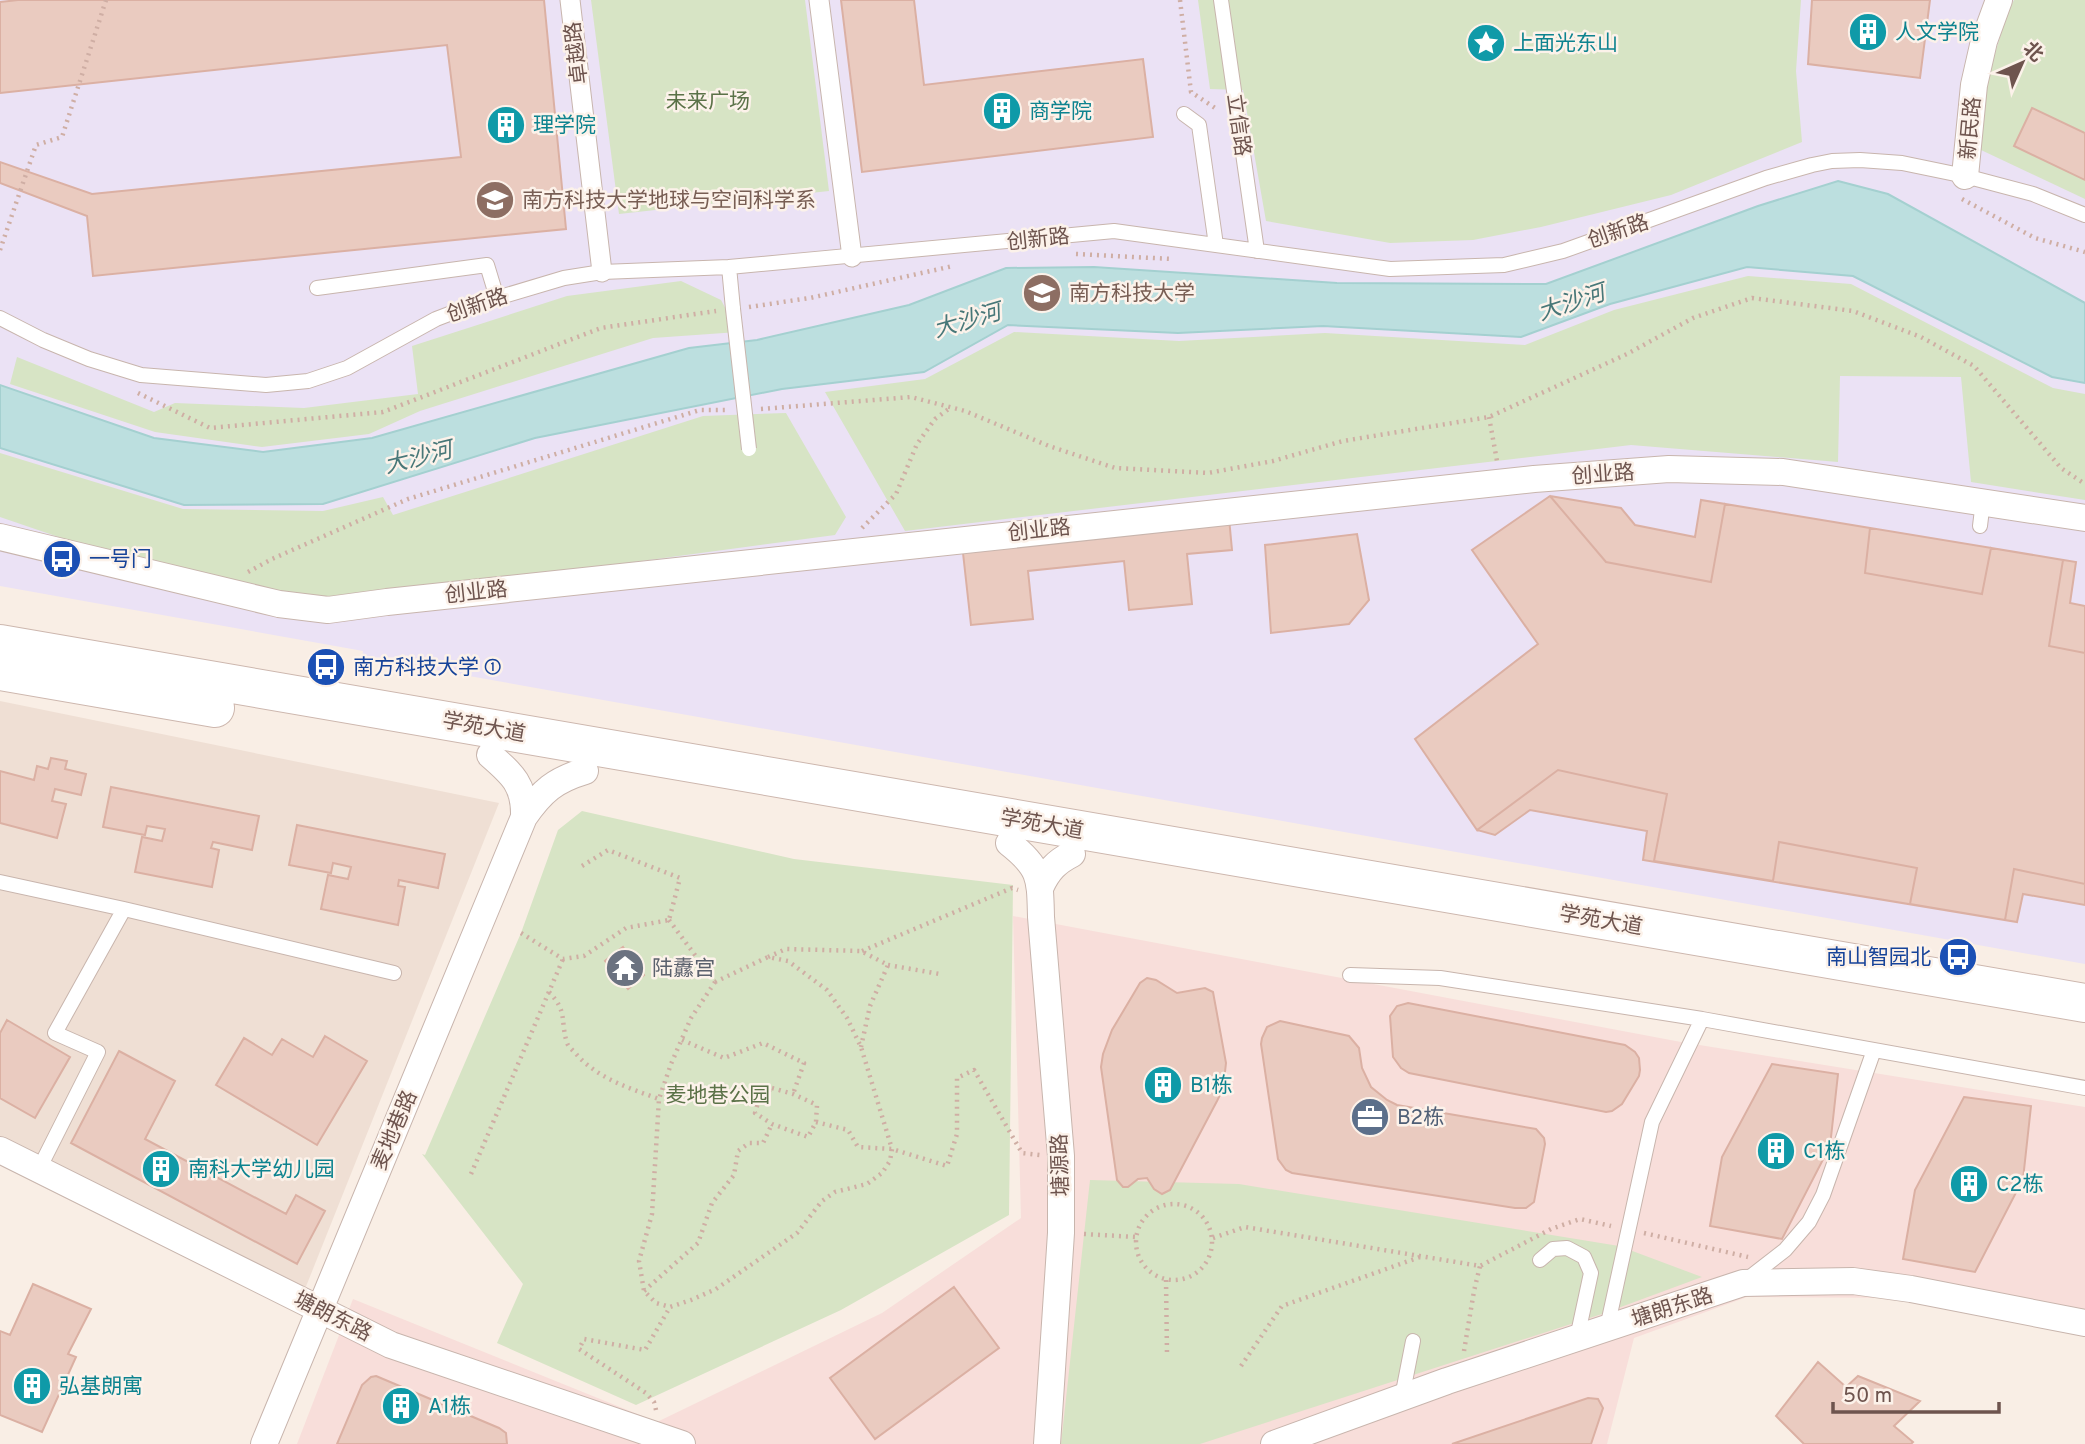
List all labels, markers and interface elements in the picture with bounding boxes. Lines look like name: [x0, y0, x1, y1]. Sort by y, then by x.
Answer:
building icon: 人文学院: [1847, 11, 1889, 53]
street label: 卓越路: [560, 20, 595, 86]
place label: 人文学院: [1895, 20, 1979, 47]
place icon: 上面光东山: [1465, 22, 1507, 64]
north arrow: [1987, 28, 2057, 98]
place label: 上面光东山: [1513, 31, 1618, 58]
text: 北: [2017, 37, 2048, 68]
park label: 未来广场: [666, 89, 750, 116]
building icon: 商学院: [981, 90, 1023, 132]
street label: 立信路: [1220, 92, 1255, 158]
street label: 新民路: [1955, 96, 1988, 161]
place label: 商学院: [1029, 99, 1092, 126]
building icon: 理学院: [485, 104, 527, 146]
place label: 理学院: [533, 113, 596, 140]
school or university icon: 南方科技大学地球与空间科学系: [474, 179, 516, 221]
place label: 南方科技大学地球与空间科学系: [522, 188, 816, 215]
street label: 创新路: [1584, 209, 1653, 255]
street label: 创新路: [1005, 224, 1071, 257]
school or university icon: 南方科技大学: [1021, 272, 1063, 314]
water label: 大沙河: [1534, 279, 1613, 329]
place label: 南方科技大学: [1069, 281, 1195, 308]
street label: 创新路: [443, 283, 512, 329]
water label: 大沙河: [931, 298, 1009, 346]
water label: 大沙河: [382, 436, 459, 482]
street label: 创业路: [1571, 460, 1635, 491]
street label: 创业路: [1006, 515, 1072, 548]
bus stop icon: 一号门: [41, 538, 83, 580]
place label: 一号门: [89, 547, 152, 574]
street label: 创业路: [443, 577, 509, 610]
bus stop icon: 南方科技大学 ①: [305, 646, 347, 688]
place label: 南方科技大学 ①: [353, 655, 501, 682]
street label: 学苑大道: [440, 708, 527, 749]
street label: 学苑大道: [998, 805, 1085, 846]
street label: 学苑大道: [1557, 901, 1644, 942]
bus stop icon: 南山智园北: [1937, 936, 1979, 978]
place label: 南山智园北: [1826, 945, 1931, 972]
temple icon: 陆纛宫: [604, 947, 646, 989]
place label: 陆纛宫: [652, 956, 715, 983]
building icon: B1栋: [1142, 1064, 1184, 1106]
place label: B1栋: [1190, 1073, 1233, 1100]
park label: 麦地巷公园: [666, 1083, 771, 1110]
street label: 麦地巷路: [367, 1087, 424, 1175]
office icon: B2栋: [1349, 1096, 1391, 1138]
place label: B2栋: [1397, 1105, 1444, 1132]
building icon: C1栋: [1755, 1130, 1797, 1172]
street label: 塘源路: [1047, 1133, 1076, 1197]
place label: C1栋: [1803, 1139, 1845, 1166]
building icon: 南科大学幼儿园: [140, 1148, 182, 1190]
place label: 南科大学幼儿园: [188, 1157, 335, 1184]
building icon: C2栋: [1948, 1163, 1990, 1205]
place label: C2栋: [1996, 1172, 2043, 1199]
street label: 塘朗东路: [1628, 1283, 1717, 1334]
street label: 塘朗东路: [289, 1286, 376, 1348]
building icon: 弘基朗寓: [11, 1365, 53, 1407]
scale bar: [1833, 1370, 1999, 1414]
place label: 弘基朗寓: [59, 1374, 143, 1401]
text: 50 m: [1843, 1383, 1892, 1410]
building icon: A1栋: [380, 1385, 422, 1427]
place label: A1栋: [428, 1394, 471, 1421]

